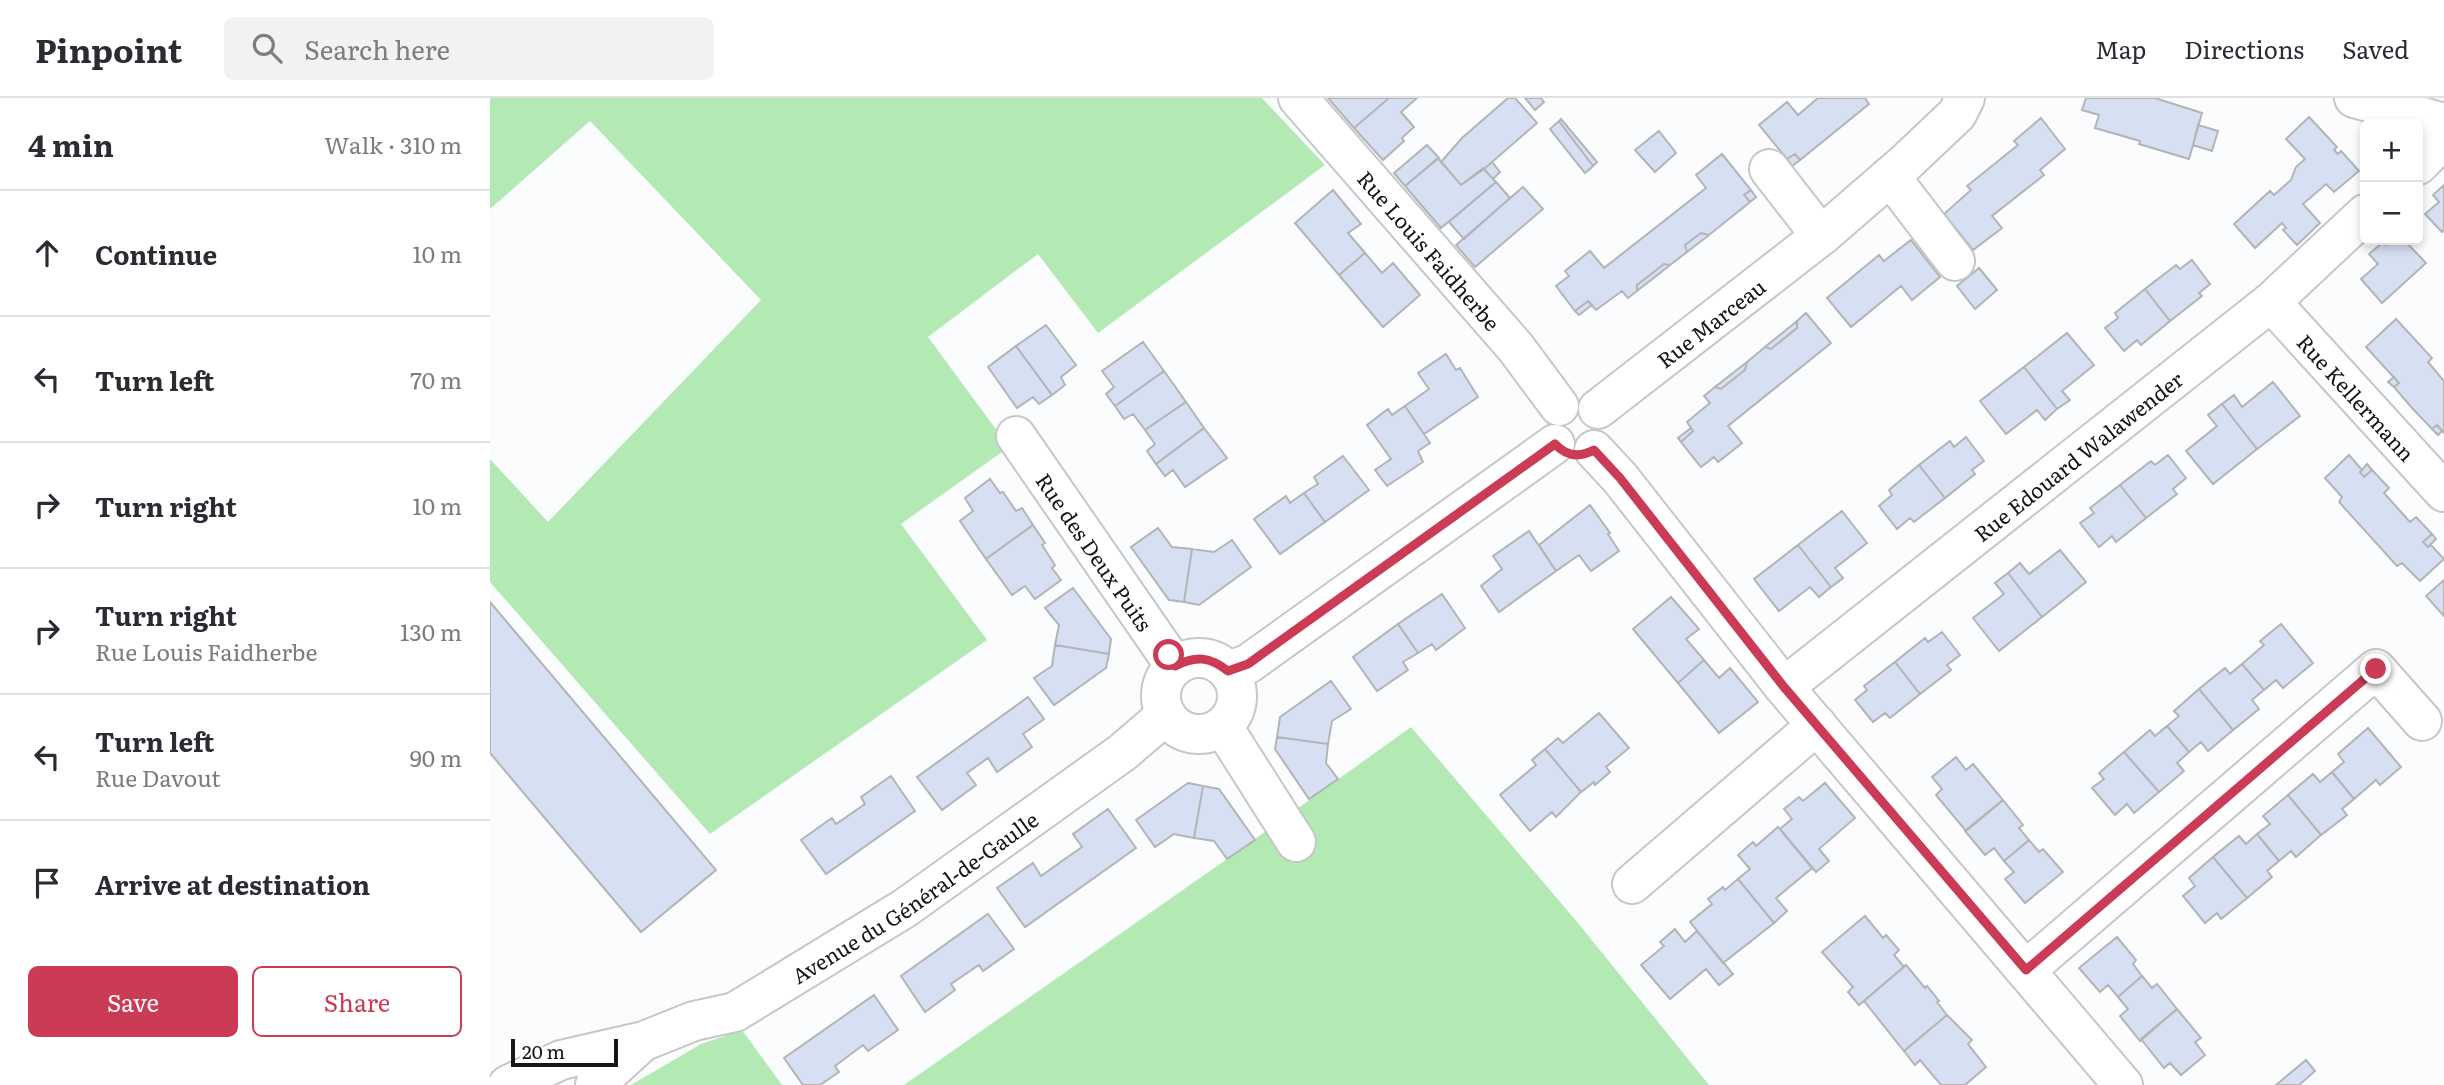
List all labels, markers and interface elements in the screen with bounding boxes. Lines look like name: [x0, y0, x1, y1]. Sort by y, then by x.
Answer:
search box: [224, 17, 714, 80]
text: Pinpoint: [35, 24, 182, 73]
icon: search: [248, 29, 286, 67]
text: Search here: [304, 29, 450, 68]
text: Map: [2095, 31, 2146, 66]
text: Directions: [2184, 31, 2304, 66]
text: Saved: [2342, 31, 2409, 66]
map controls: [2360, 119, 2423, 245]
button: +: [2360, 119, 2423, 182]
text: 4 min: [28, 122, 114, 166]
text: Walk · 310 m: [324, 127, 462, 161]
street label: Rue Louis Faidherbe: [1352, 163, 1509, 336]
button: −: [2360, 182, 2423, 245]
icon: ahead: [28, 234, 66, 272]
text: Continue: [95, 234, 217, 273]
text: 10 m: [412, 236, 462, 270]
street label: Rue Marceau: [1649, 270, 1771, 374]
street label: Rue Kellermann: [2291, 326, 2423, 467]
icon: left: [28, 360, 66, 398]
text: Turn left: [95, 360, 214, 399]
text: 70 m: [410, 362, 462, 396]
street label: Rue Edouard Walawender: [1966, 362, 2189, 548]
street label: Rue des Deux Puits: [1030, 466, 1161, 636]
icon: right: [28, 486, 66, 524]
text: Turn right: [95, 486, 237, 525]
text: 10 m: [412, 488, 462, 522]
text: Turn right: [95, 595, 237, 634]
icon: right: [28, 612, 66, 650]
text: 130 m: [400, 614, 462, 648]
text: Rue Louis Faidherbe: [95, 634, 317, 668]
route start: [1153, 639, 1184, 670]
route end: [2360, 653, 2391, 684]
text: Turn left: [95, 721, 214, 760]
icon: left: [28, 738, 66, 776]
text: 90 m: [410, 740, 462, 774]
text: Rue Davout: [95, 760, 220, 794]
street label: Avenue du Général-de-Gaulle: [785, 803, 1044, 990]
icon: arrive: [28, 864, 66, 902]
text: Arrive at destination: [95, 864, 370, 903]
button: Save: [28, 966, 238, 1037]
button: Share: [252, 966, 462, 1037]
scale bar: [511, 1036, 618, 1068]
text: 20 m: [522, 1037, 565, 1065]

